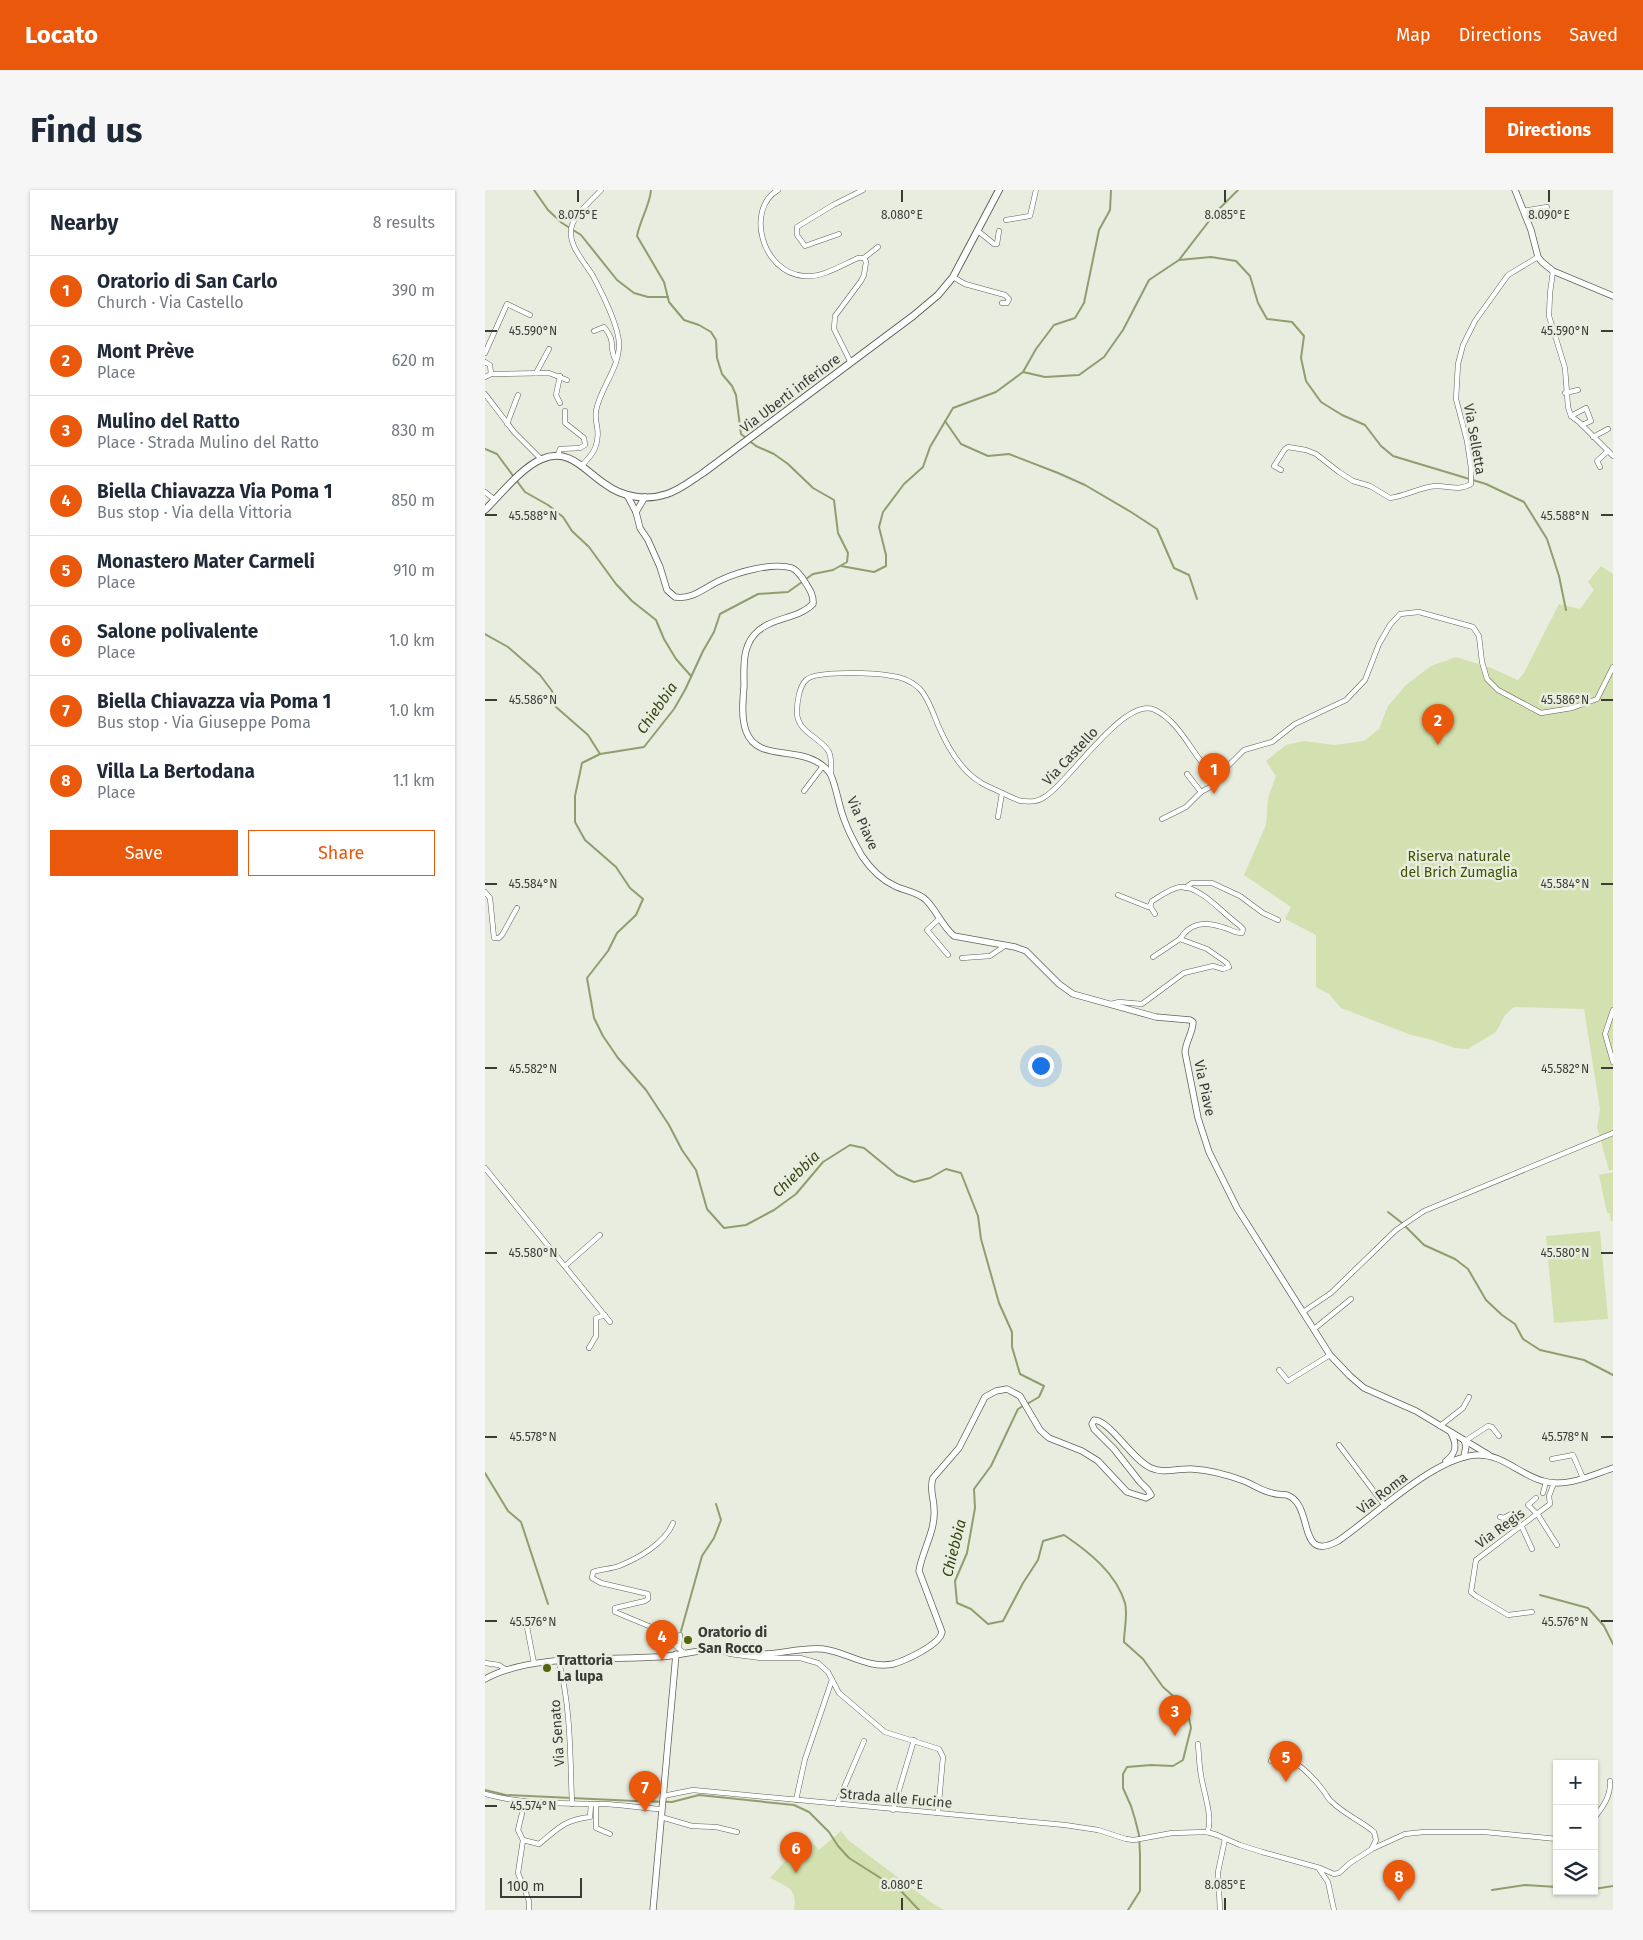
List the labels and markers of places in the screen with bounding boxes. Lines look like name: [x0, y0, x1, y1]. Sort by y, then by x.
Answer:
pin: 2: [1422, 704, 1454, 745]
pin: 1: [1198, 753, 1230, 794]
pin: 4: [646, 1620, 678, 1661]
place label: Oratorio di San Rocco: [698, 1624, 767, 1657]
marker: Oratorio di San Rocco: [682, 1634, 694, 1646]
place label: Trattoria La lupa: [557, 1652, 613, 1685]
marker: Trattoria La lupa: [541, 1662, 553, 1674]
pin: 3: [1159, 1695, 1191, 1736]
pin: 5: [1270, 1741, 1302, 1782]
pin: 7: [629, 1771, 661, 1812]
pin: 6: [780, 1832, 812, 1873]
pin: 8: [1383, 1860, 1415, 1901]

